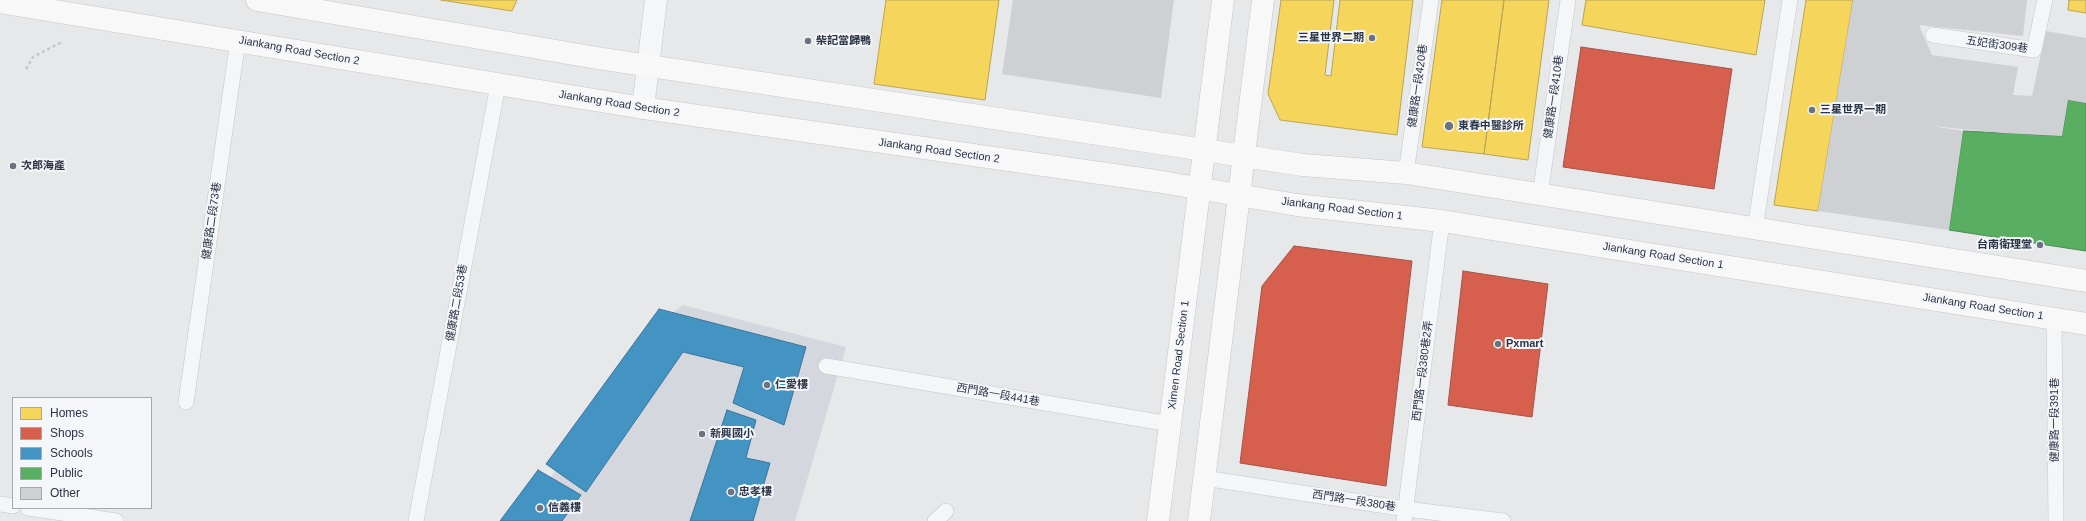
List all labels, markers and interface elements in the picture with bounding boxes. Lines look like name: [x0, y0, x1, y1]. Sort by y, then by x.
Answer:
place label: 三星世界二期: [1298, 31, 1364, 45]
marker: 三星世界二期: [1367, 33, 1377, 43]
street label: Jiankang Road Section 2: [238, 34, 360, 68]
place label: 柴記當歸鴨: [816, 34, 871, 48]
street label: 五妃街309巷: [1965, 34, 2029, 56]
marker: 柴記當歸鴨: [803, 36, 813, 46]
street label: 健康路一段420巷: [1406, 43, 1430, 129]
street label: 健康路一段410巷: [1542, 54, 1566, 140]
street label: Jiankang Road Section 2: [558, 88, 680, 120]
place label: 三星世界一期: [1820, 103, 1886, 117]
marker: 三星世界一期: [1807, 105, 1817, 115]
place label: 東春中醫診所: [1458, 119, 1524, 133]
marker: 東春中醫診所: [1443, 120, 1455, 132]
street label: Jiankang Road Section 2: [878, 136, 1000, 166]
place label: 次郎海產: [21, 159, 65, 173]
marker: 次郎海產: [8, 161, 18, 171]
street label: 健康路二段73巷: [200, 181, 224, 261]
street label: Jiankang Road Section 1: [1280, 195, 1404, 223]
place label: 台南衛理堂: [1977, 238, 2032, 252]
street label: Jiankang Road Section 1: [1602, 240, 1724, 272]
marker: 台南衛理堂: [2035, 240, 2045, 250]
street label: 健康路二段53巷: [444, 263, 470, 343]
street label: Jiankang Road Section 1: [1922, 291, 2044, 323]
street label: Ximen Road Section 1: [1166, 300, 1192, 410]
street label: 西門路一段380巷2弄: [1410, 320, 1436, 422]
place label: Pxmart: [1506, 337, 1543, 351]
marker: Pxmart: [1493, 339, 1503, 349]
place label: 仁愛樓: [775, 378, 808, 392]
street label: 健康路一段391巷: [2048, 378, 2062, 462]
marker: 仁愛樓: [762, 380, 772, 390]
street label: 西門路一段441巷: [955, 381, 1041, 409]
legend: [12, 397, 152, 509]
text: Homes: [50, 406, 88, 420]
text: Shops: [50, 426, 84, 440]
place label: 新興國小: [710, 427, 754, 441]
marker: 新興國小: [697, 429, 707, 439]
text: Schools: [50, 446, 93, 460]
text: Public: [50, 466, 83, 480]
place label: 忠孝樓: [739, 485, 772, 499]
text: Other: [50, 486, 80, 500]
marker: 忠孝樓: [726, 487, 736, 497]
street label: 西門路一段380巷: [1311, 488, 1397, 514]
place label: 信義樓: [548, 501, 581, 515]
marker: 信義樓: [535, 503, 545, 513]

